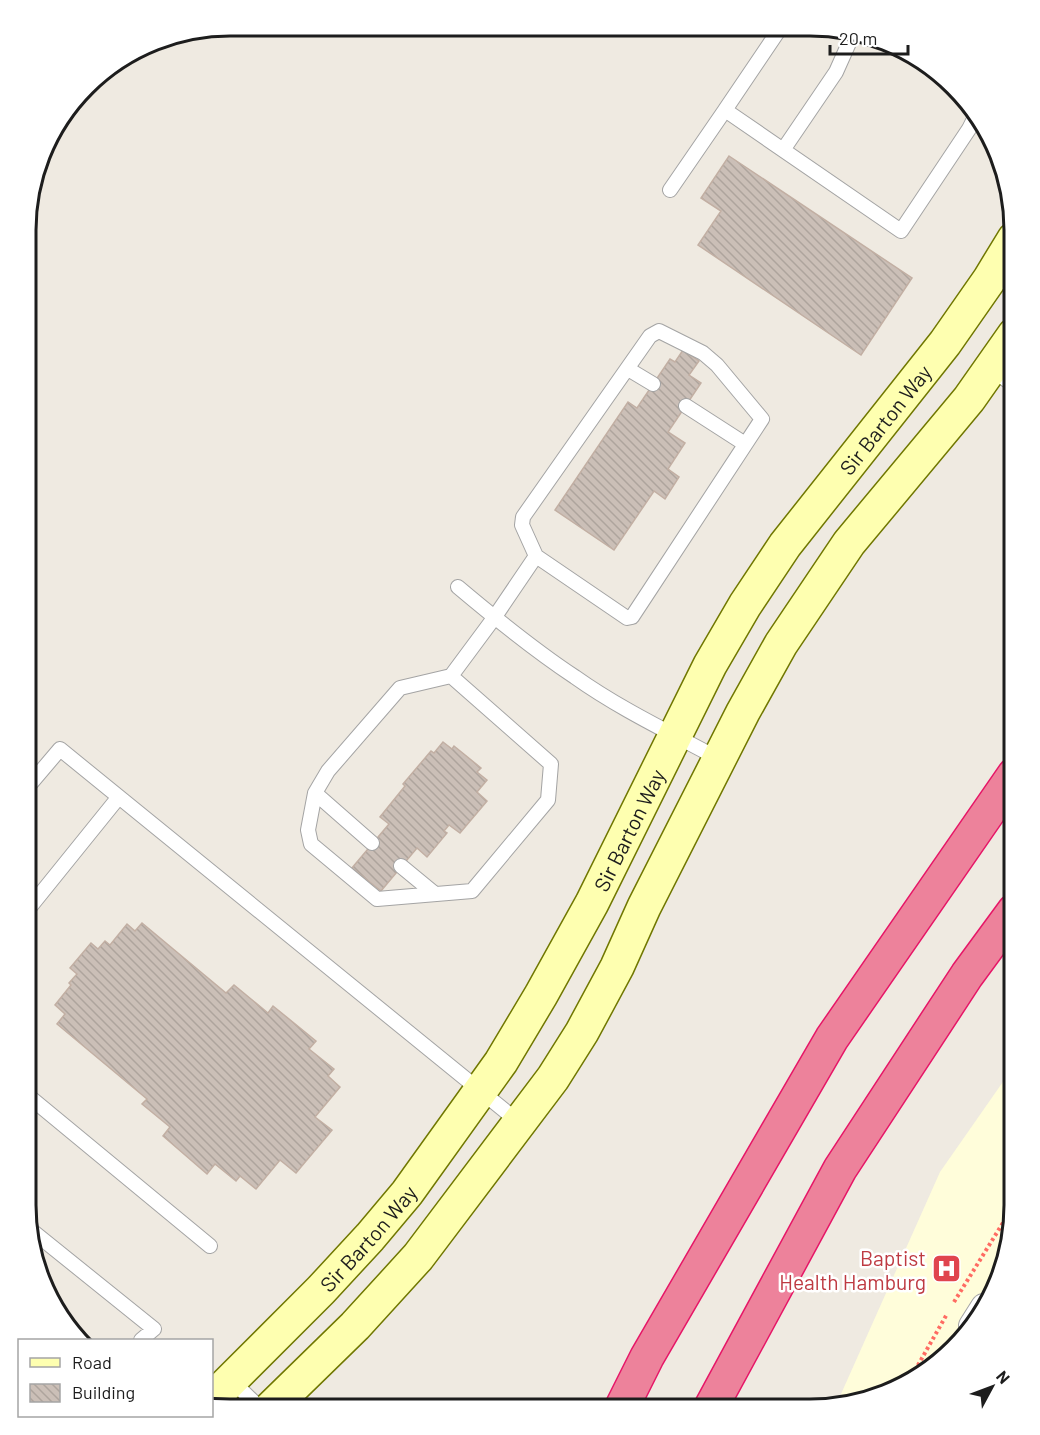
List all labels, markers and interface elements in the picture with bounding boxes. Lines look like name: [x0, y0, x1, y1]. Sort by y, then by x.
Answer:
scale bar: [830, 18, 908, 56]
text: 20 m: [839, 27, 877, 49]
street label: Sir Barton Way: [833, 359, 936, 479]
street label: Sir Barton Way: [588, 764, 669, 895]
street label: Sir Barton Way: [314, 1180, 421, 1296]
place label: Baptist Health Hamburg: [779, 1245, 926, 1294]
hospital icon: Baptist Health Hamburg: [931, 1253, 963, 1285]
legend: [18, 1339, 213, 1417]
text: Road: [72, 1351, 112, 1373]
north arrow: [962, 1357, 1022, 1417]
text: N: [993, 1367, 1014, 1387]
text: Building: [72, 1381, 135, 1403]

